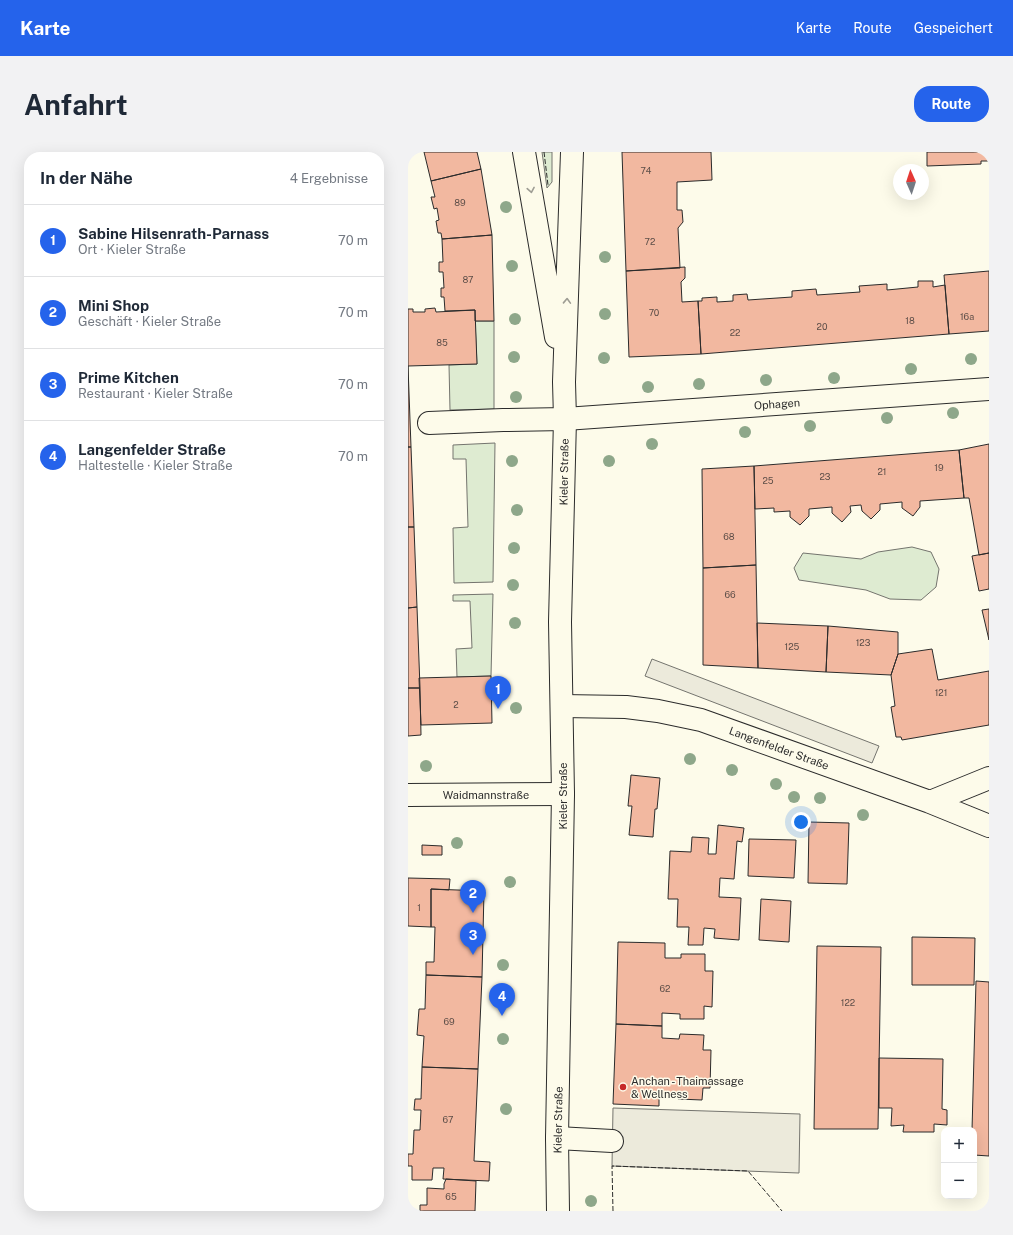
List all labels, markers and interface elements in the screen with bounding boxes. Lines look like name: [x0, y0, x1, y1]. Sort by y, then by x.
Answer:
text: Karte: [20, 17, 70, 39]
text: Karte: [796, 20, 831, 36]
text: Route: [853, 20, 892, 36]
text: Gespeichert: [914, 20, 993, 36]
button: Route: [914, 86, 989, 122]
text: Anfahrt: [24, 88, 128, 121]
north arrow: [893, 164, 929, 200]
house number: 74: [641, 165, 652, 176]
text: In der Nähe: [40, 168, 133, 188]
text: 4 Ergebnisse: [290, 171, 368, 186]
one-way arrow: [526, 187, 535, 194]
house number: 89: [454, 197, 466, 208]
text: Sabine Hilsenrath-Parnass: [78, 225, 269, 242]
text: 1: [50, 233, 56, 248]
text: 70 m: [338, 233, 368, 248]
house number: 72: [645, 236, 655, 247]
text: Ort · Kieler Straße: [78, 242, 186, 257]
house number: 87: [462, 274, 474, 285]
text: Mini Shop: [78, 297, 149, 314]
one-way arrow: [563, 298, 571, 304]
text: 2: [49, 305, 57, 320]
text: 70 m: [338, 305, 368, 320]
house number: 70: [649, 307, 660, 318]
house number: 16a: [960, 311, 974, 322]
text: Geschäft · Kieler Straße: [78, 314, 221, 329]
house number: 18: [905, 315, 915, 326]
house number: 20: [817, 321, 828, 332]
house number: 22: [730, 327, 740, 338]
house number: 85: [436, 337, 448, 348]
text: Prime Kitchen: [78, 369, 179, 386]
text: 3: [49, 377, 57, 392]
text: 70 m: [338, 377, 368, 392]
text: Restaurant · Kieler Straße: [78, 386, 233, 401]
street label: Ophagen: [754, 396, 800, 412]
street label: Kieler Straße: [557, 438, 571, 506]
text: Langenfelder Straße: [78, 441, 226, 458]
text: 4: [49, 449, 57, 464]
text: 70 m: [338, 449, 368, 464]
text: Haltestelle · Kieler Straße: [78, 458, 233, 473]
house number: 19: [934, 462, 944, 473]
house number: 21: [877, 466, 887, 477]
house number: 23: [819, 471, 831, 482]
house number: 25: [762, 475, 774, 486]
house number: 68: [723, 531, 735, 542]
house number: 66: [724, 589, 736, 600]
house number: 123: [856, 637, 871, 648]
house number: 125: [785, 641, 800, 652]
pin: 1: [485, 676, 511, 709]
house number: 121: [935, 687, 947, 698]
house number: 2: [453, 699, 459, 710]
street label: Langenfelder Straße: [727, 724, 831, 772]
street label: Kieler Straße: [557, 762, 569, 830]
street label: Waidmannstraße: [443, 789, 529, 801]
your location: [791, 812, 811, 832]
pin: 2: [460, 880, 486, 913]
house number: 1: [417, 902, 421, 913]
pin: 3: [460, 922, 486, 955]
pin: 4: [489, 983, 515, 1016]
house number: 62: [660, 983, 670, 994]
house number: 122: [841, 997, 855, 1008]
house number: 69: [443, 1016, 455, 1027]
place label: Anchan - Thaimassage & Wellness: [631, 1075, 744, 1100]
marker: Anchan - Thaimassage & Wellness: [618, 1082, 628, 1092]
street label: Kieler Straße: [551, 1086, 565, 1154]
house number: 67: [443, 1114, 453, 1125]
map controls: [941, 1127, 977, 1199]
button: +: [941, 1127, 977, 1163]
button: −: [941, 1163, 977, 1199]
house number: 65: [445, 1191, 457, 1202]

